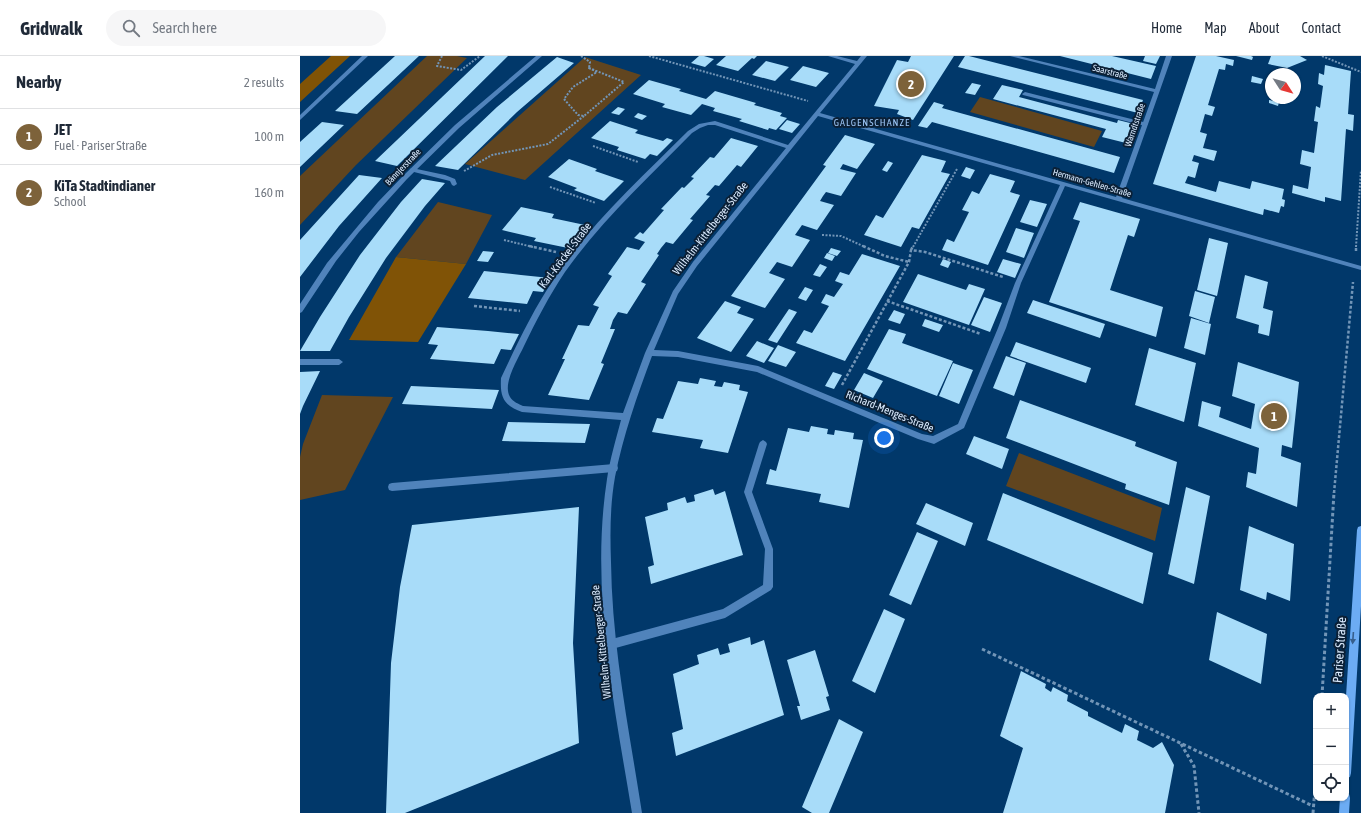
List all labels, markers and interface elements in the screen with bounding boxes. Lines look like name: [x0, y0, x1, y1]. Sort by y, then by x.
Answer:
search box: [106, 10, 386, 46]
text: Gridwalk: [20, 17, 82, 39]
icon: search: [120, 17, 142, 39]
text: Search here: [152, 19, 217, 36]
text: Home: [1151, 20, 1182, 36]
text: Map: [1204, 20, 1227, 36]
text: About: [1249, 20, 1280, 36]
text: Contact: [1302, 20, 1341, 36]
street label: Saarstraße: [1092, 63, 1128, 81]
north arrow: [1265, 68, 1301, 104]
pin: 2: [898, 69, 924, 99]
text: Nearby: [16, 72, 62, 92]
text: 2 results: [244, 75, 284, 90]
street label: Warndtstraße: [1123, 102, 1147, 148]
district label: GALGENSCHANZE: [834, 117, 910, 128]
text: JET: [54, 121, 72, 138]
text: 1: [26, 129, 32, 144]
text: 100 m: [255, 129, 284, 144]
text: Fuel · Pariser Straße: [54, 138, 147, 153]
street label: Bännjerstraße: [383, 147, 423, 187]
street label: Hermann-Gehlen-Straße: [1052, 167, 1132, 199]
text: KiTa Stadtindianer: [54, 177, 155, 194]
street label: Wilhelm-Kittelberger-Straße: [670, 179, 750, 277]
text: 2: [26, 185, 32, 200]
text: 160 m: [255, 185, 284, 200]
text: School: [54, 194, 86, 209]
street label: Karl-Kröckel-Straße: [537, 220, 593, 290]
street label: Richard-Menges-Straße: [844, 388, 936, 434]
pin: 1: [1261, 401, 1287, 431]
your location: [874, 428, 894, 448]
street label: Wilhelm-Kittelberger-Straße: [589, 585, 613, 699]
street label: Pariser Straße: [1330, 617, 1349, 683]
one-way arrow: [1350, 632, 1357, 644]
map controls: [1313, 693, 1349, 801]
button: +: [1313, 693, 1349, 729]
button: −: [1313, 729, 1349, 765]
button: locate: [1313, 765, 1349, 801]

